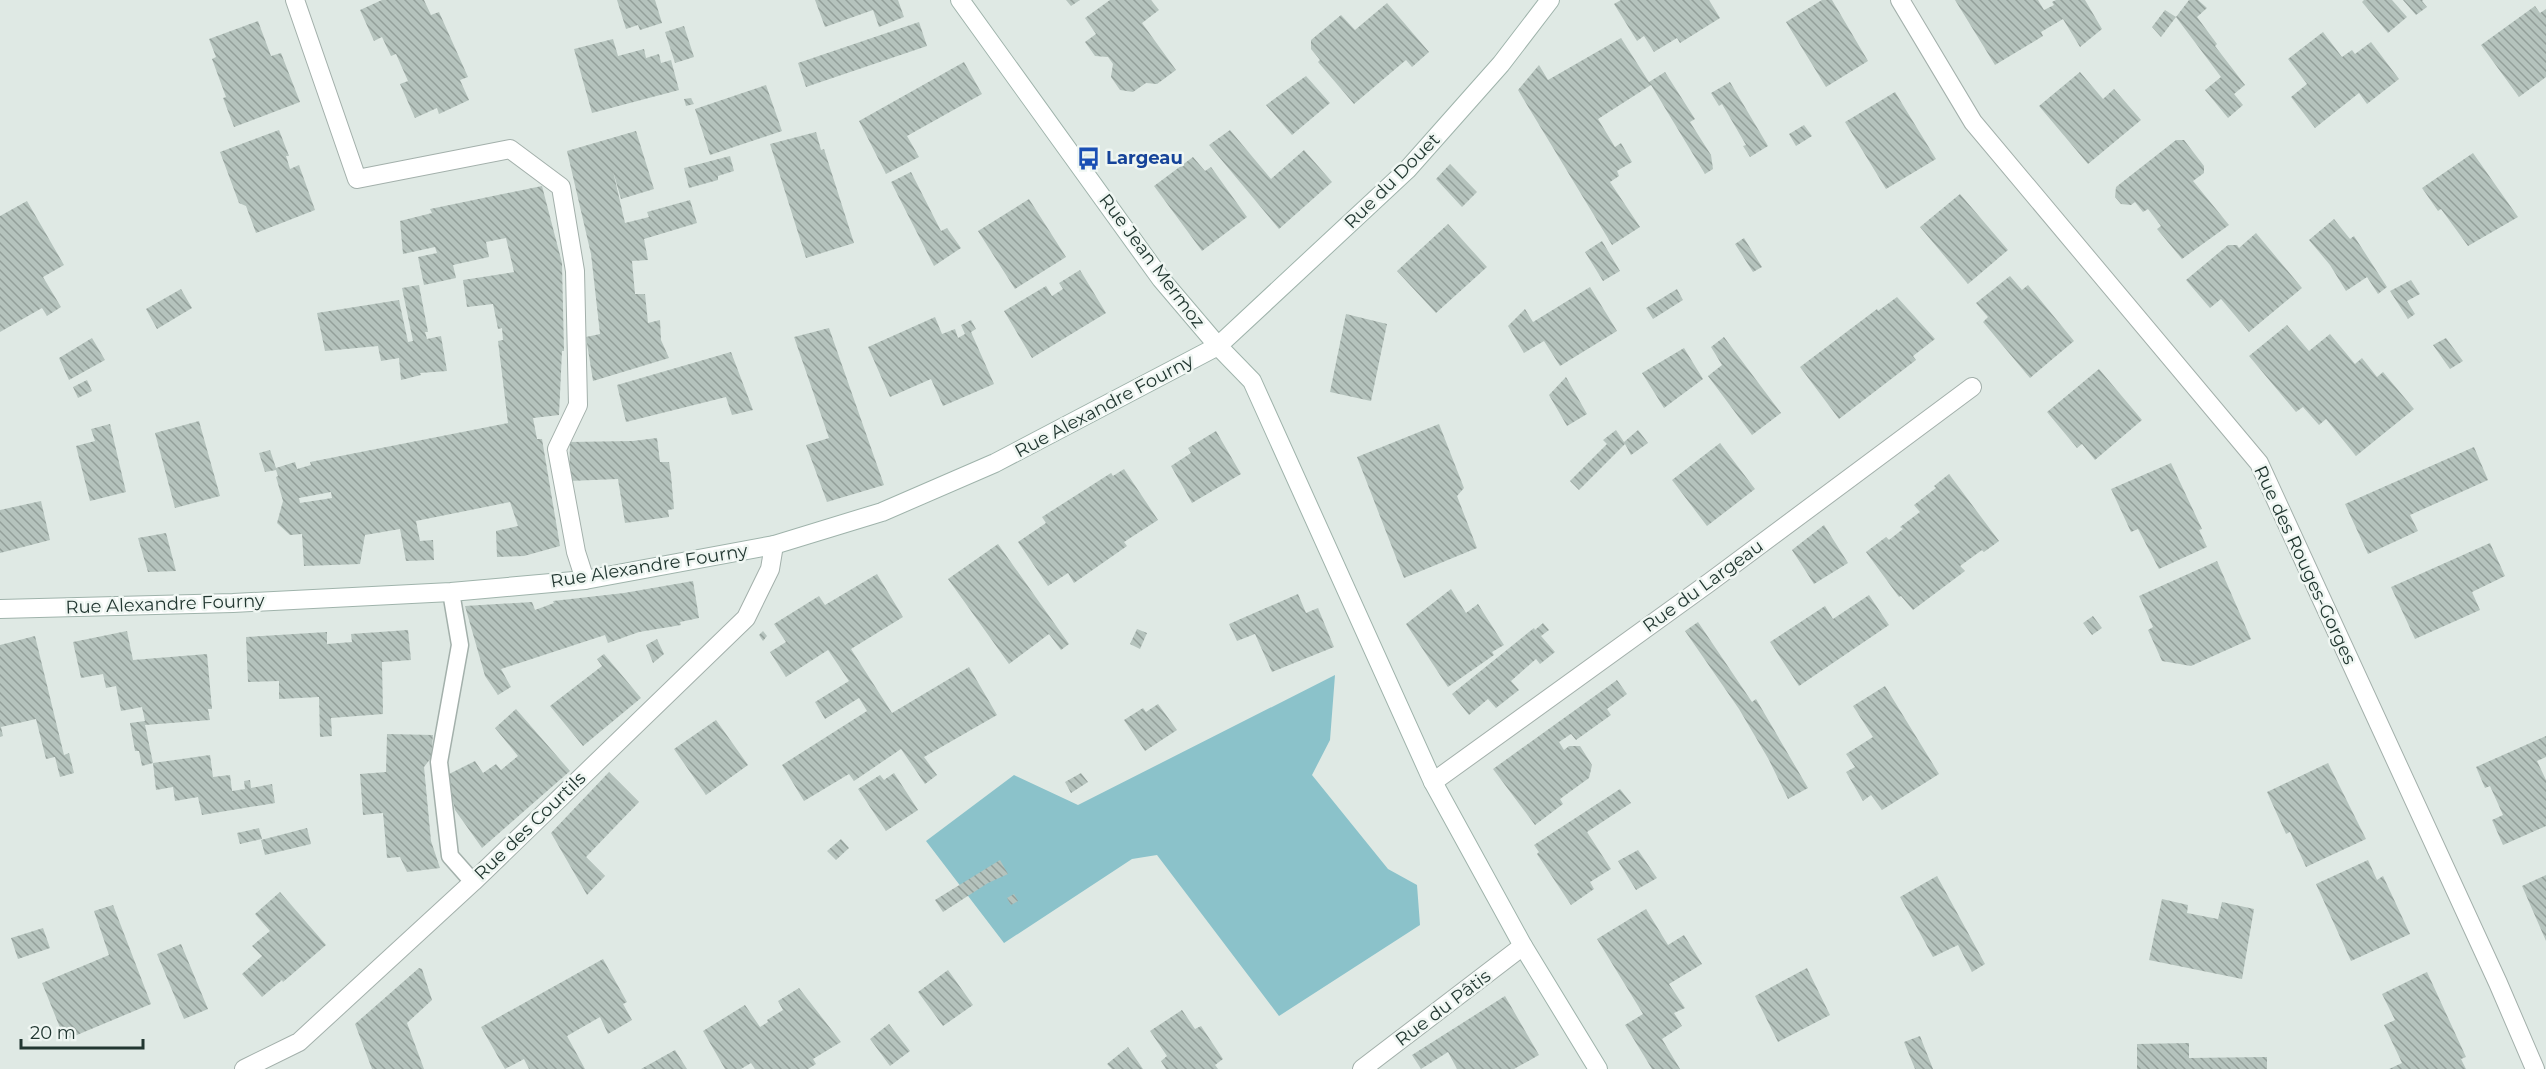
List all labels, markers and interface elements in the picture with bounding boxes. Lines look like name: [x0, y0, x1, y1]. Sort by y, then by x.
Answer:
street label: Rue du Douet: [1340, 129, 1444, 233]
bus stop icon: Largeau: [1075, 145, 1101, 171]
place label: Largeau: [1106, 147, 1183, 169]
street label: Rue Jean Mermoz: [1094, 190, 1210, 332]
street label: Rue Alexandre Fourny: [1011, 349, 1197, 462]
street label: Rue des Rouges-Gorges: [2249, 462, 2361, 668]
street label: Rue du Largeau: [1638, 535, 1768, 637]
street label: Rue Alexandre Fourny: [549, 540, 749, 592]
street label: Rue Alexandre Fourny: [65, 590, 265, 618]
street label: Rue des Courtils: [470, 767, 590, 885]
street label: Rue du Pâtis: [1391, 965, 1495, 1051]
scale bar: [21, 1012, 142, 1050]
text: 20 m: [30, 1022, 76, 1044]

